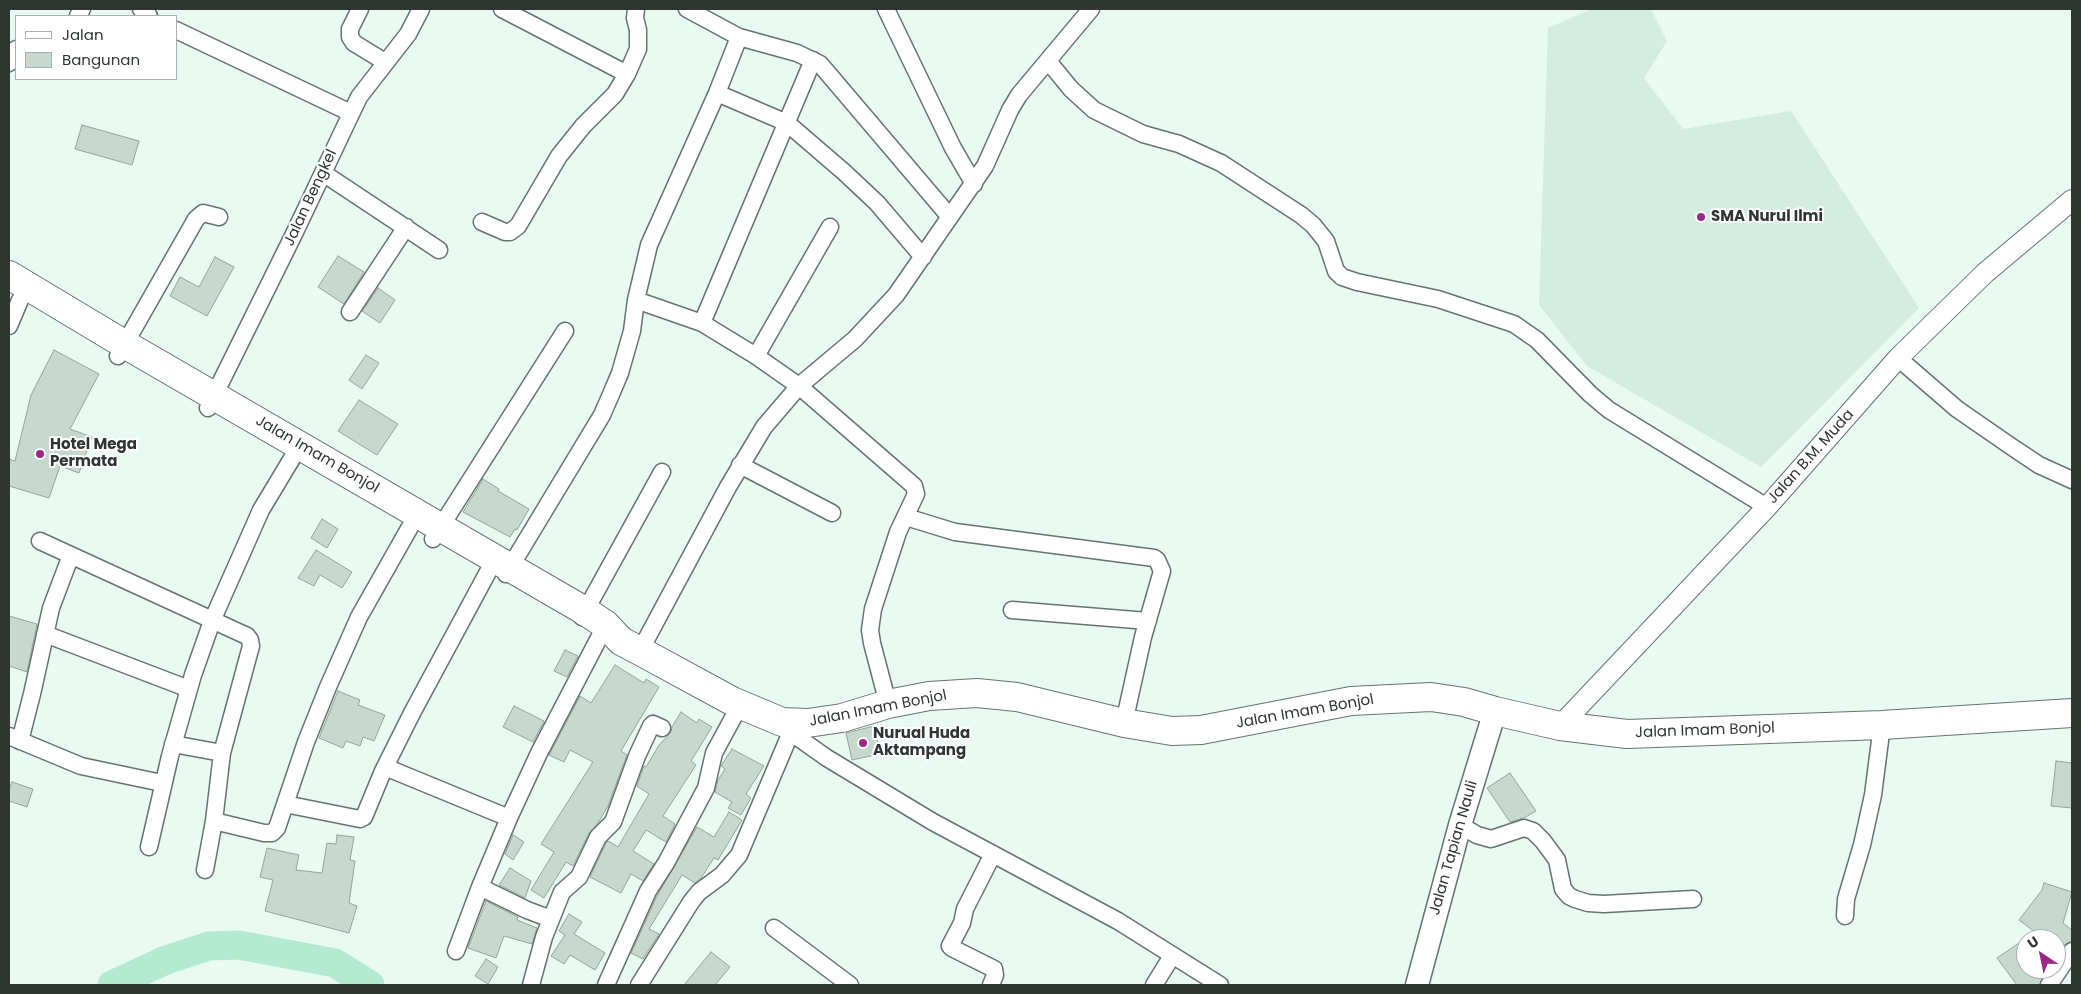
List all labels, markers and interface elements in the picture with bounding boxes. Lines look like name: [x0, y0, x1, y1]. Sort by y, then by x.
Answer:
legend: [15, 15, 178, 80]
text: Jalan: [62, 24, 104, 45]
text: Bangunan: [62, 49, 140, 70]
street label: Jalan Bengkel: [281, 147, 341, 249]
place label: SMA Nurul Ilmi: [1711, 208, 1823, 226]
marker: SMA Nurul Ilmi: [1695, 211, 1707, 223]
street label: Jalan B.M. Muda: [1764, 406, 1858, 508]
street label: Jalan Imam Bonjol: [252, 412, 382, 498]
place label: Hotel Mega Permata: [50, 436, 137, 471]
marker: Hotel Mega Permata: [34, 448, 46, 460]
street label: Jalan Imam Bonjol: [808, 687, 948, 731]
street label: Jalan Imam Bonjol: [1235, 691, 1375, 733]
street label: Jalan Imam Bonjol: [1635, 720, 1775, 742]
place label: Nurual Huda Aktampang: [873, 725, 970, 760]
marker: Nurual Huda Aktampang: [857, 737, 869, 749]
street label: Jalan Tapian Nauli: [1426, 779, 1482, 917]
north arrow: [2016, 929, 2066, 979]
text: U: [2023, 931, 2043, 953]

